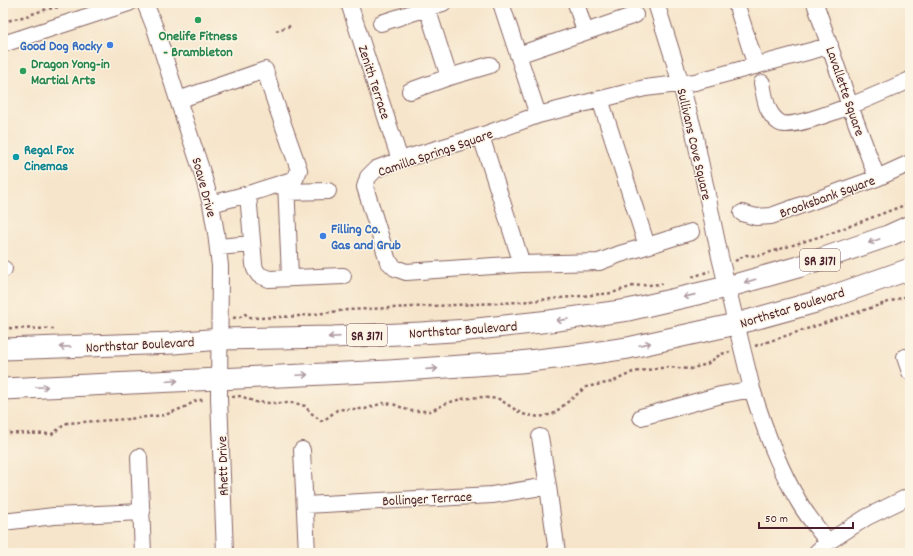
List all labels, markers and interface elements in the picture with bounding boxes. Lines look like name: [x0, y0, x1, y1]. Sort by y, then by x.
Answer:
marker: Onelife Fitness - Brambleton: [193, 15, 203, 25]
place label: Onelife Fitness - Brambleton: [158, 27, 238, 63]
place label: Good Dog Rocky: [20, 37, 103, 57]
marker: Good Dog Rocky: [105, 40, 115, 50]
street label: Zenith Terrace: [352, 43, 394, 122]
street label: Lavallette Square: [819, 44, 869, 139]
place label: Dragon Yong-in Martial Arts: [31, 55, 110, 91]
marker: Dragon Yong-in Martial Arts: [18, 66, 28, 76]
street label: Sullivans Cove Square: [670, 87, 716, 202]
street label: Camilla Springs Square: [375, 125, 496, 183]
place label: Regal Fox Cinemas: [24, 141, 75, 177]
marker: Regal Fox Cinemas: [11, 152, 21, 162]
street label: Soave Drive: [185, 155, 221, 220]
street label: Brooksbank Square: [777, 171, 878, 224]
place label: Filling Co. Gas and Grub: [331, 220, 401, 256]
marker: Filling Co. Gas and Grub: [318, 231, 328, 241]
one-way arrow: [868, 237, 880, 245]
road number: SR 3171: [800, 249, 840, 271]
one-way arrow: [744, 278, 757, 285]
street label: Northstar Boulevard: [738, 283, 847, 334]
one-way arrow: [683, 292, 696, 300]
one-way arrow: [556, 316, 569, 324]
street label: Northstar Boulevard: [408, 317, 518, 345]
road number: SR 3171: [347, 324, 387, 346]
street label: Northstar Boulevard: [85, 333, 195, 359]
one-way arrow: [328, 333, 341, 341]
one-way arrow: [638, 340, 651, 348]
one-way arrow: [59, 343, 72, 351]
one-way arrow: [425, 365, 438, 372]
one-way arrow: [295, 372, 308, 379]
one-way arrow: [165, 378, 178, 385]
one-way arrow: [35, 383, 48, 391]
street label: Rhett Drive: [213, 436, 235, 496]
street label: Bollinger Terrace: [382, 488, 472, 512]
scale bar: [759, 504, 853, 530]
text: 50 m: [765, 511, 788, 528]

